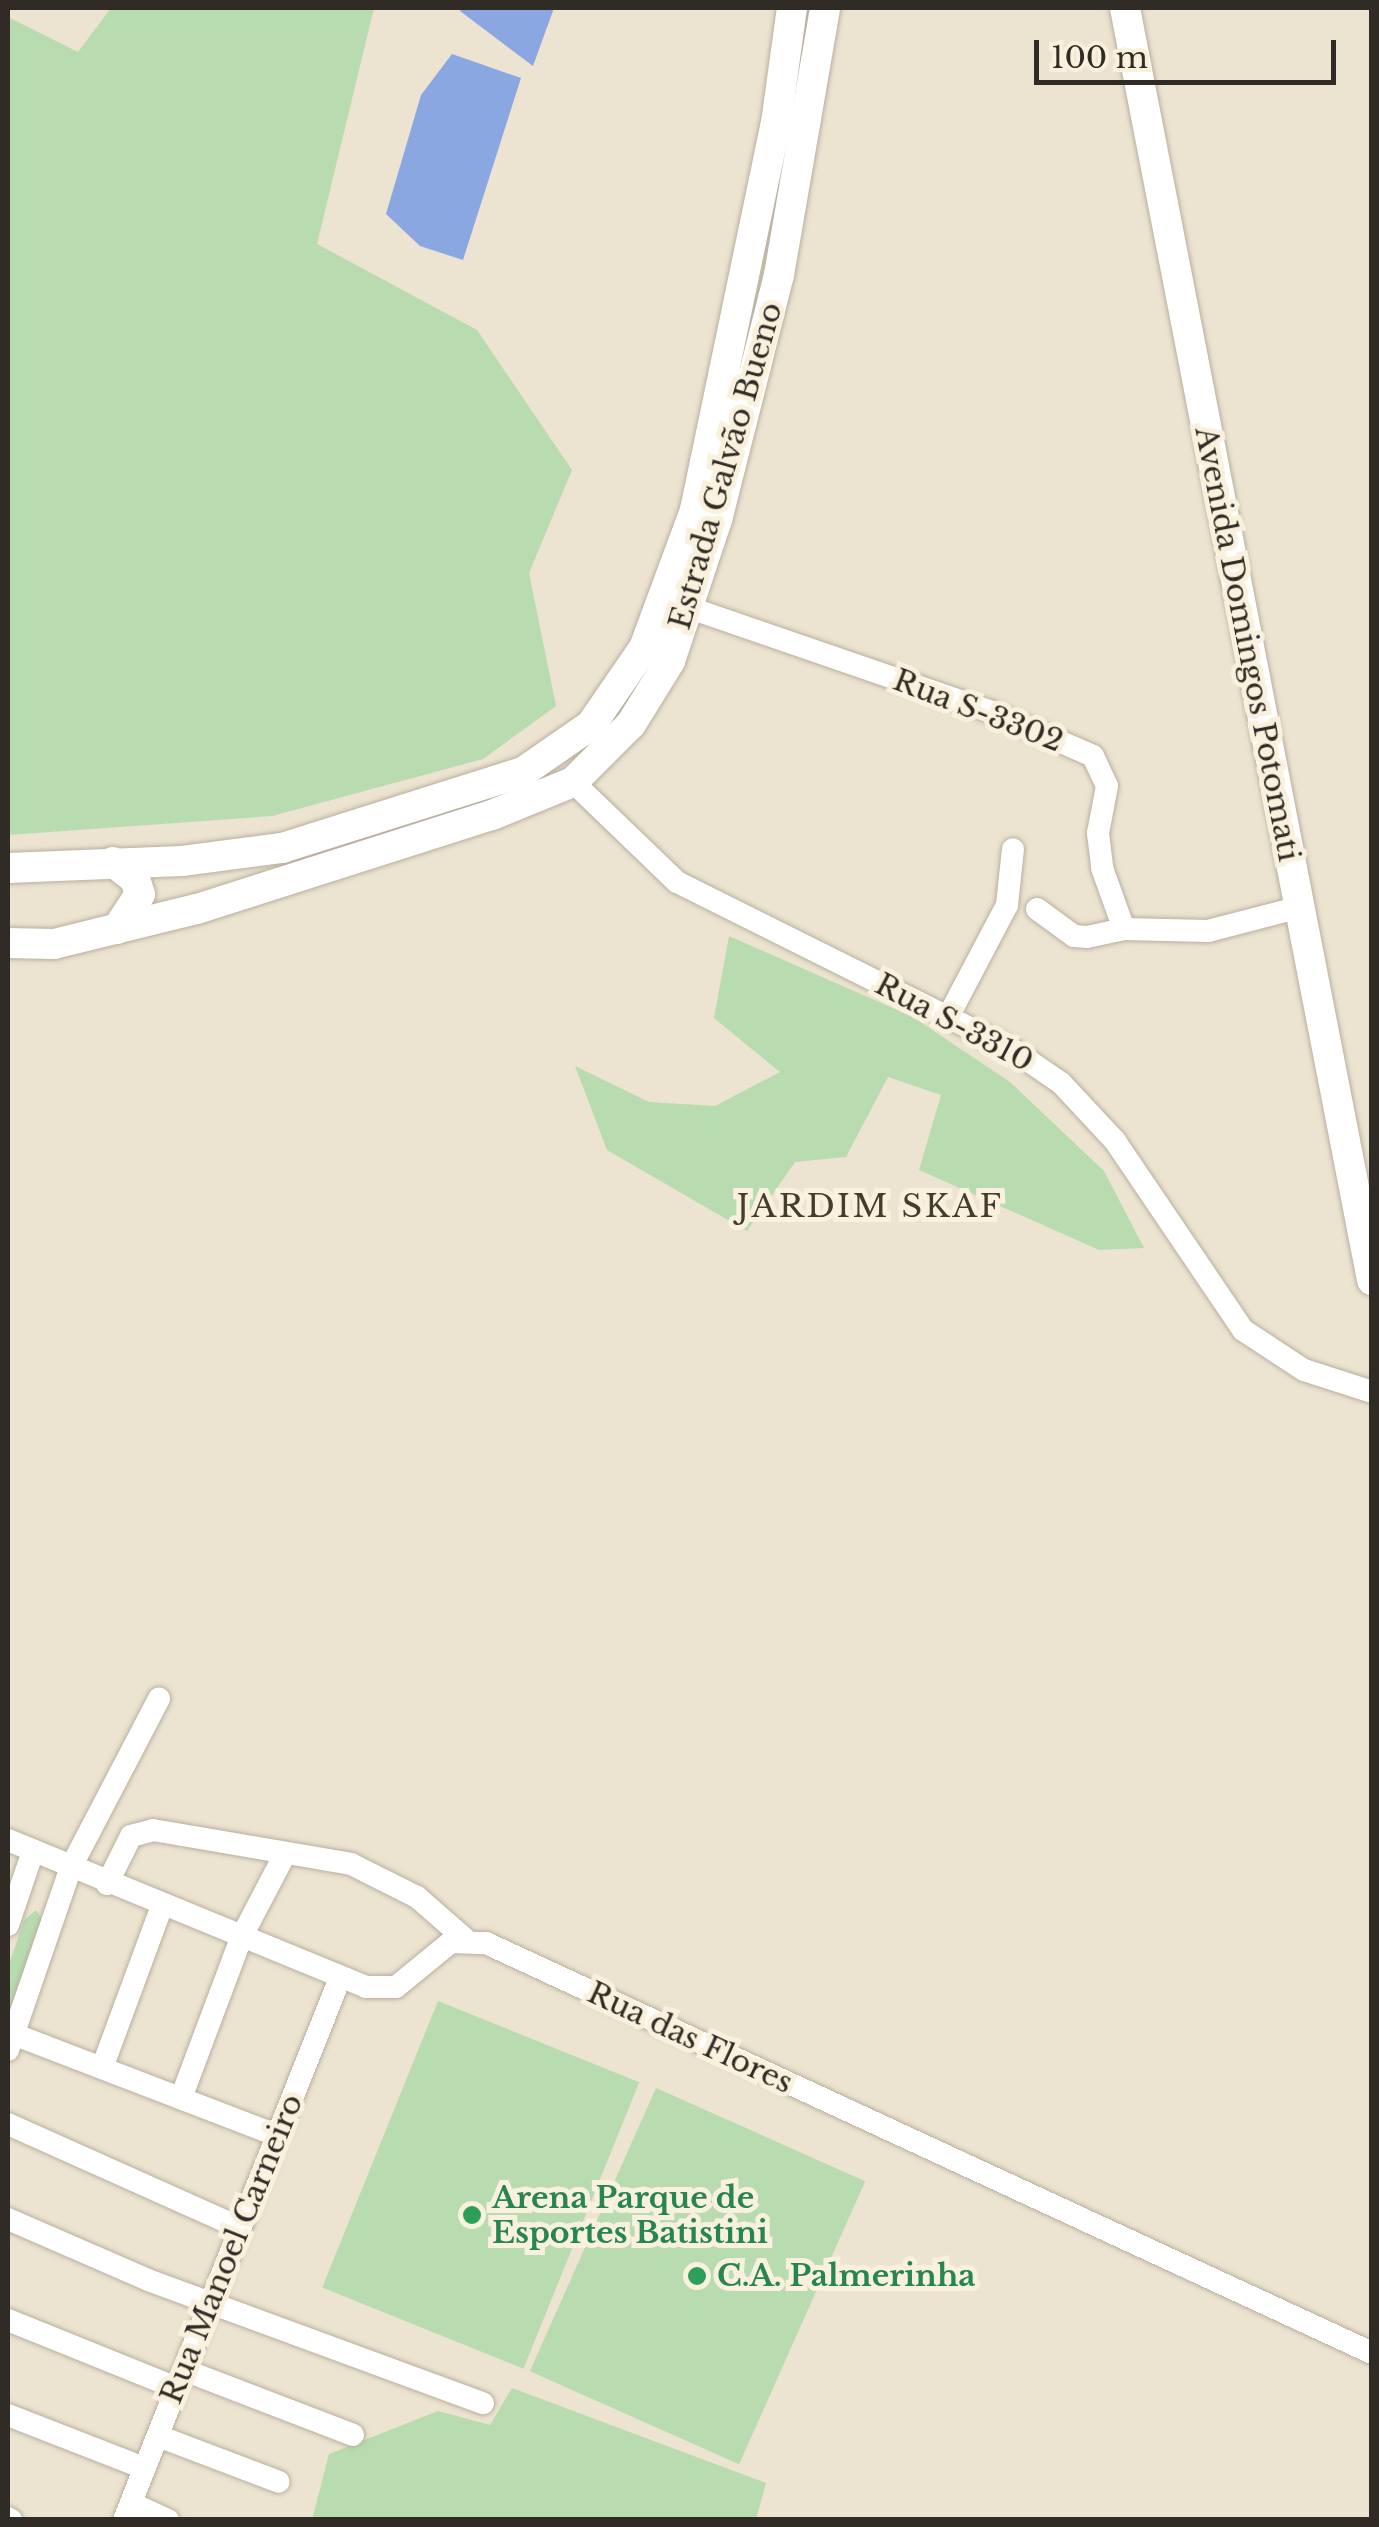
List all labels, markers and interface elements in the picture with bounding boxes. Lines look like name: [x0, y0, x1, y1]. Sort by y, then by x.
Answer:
scale bar: [1039, 20, 1342, 82]
text: 100 m: [1051, 39, 1148, 76]
street label: Estrada Galvão Bueno: [662, 298, 790, 634]
street label: Avenida Domingos Potomati: [1187, 424, 1307, 864]
street label: Rua S-3302: [888, 662, 1068, 760]
street label: Rua S-3310: [869, 966, 1039, 1080]
district label: JARDIM SKAF: [737, 1187, 1003, 1225]
street label: Rua das Flores: [582, 1975, 798, 2101]
street label: Rua Manoel Carneiro: [153, 2089, 311, 2409]
place label: Arena Parque de Esportes Batistini: [492, 2180, 768, 2250]
marker: Arena Parque de Esportes Batistini: [461, 2204, 483, 2226]
place label: C.A. Palmerinha: [717, 2258, 976, 2294]
marker: C.A. Palmerinha: [686, 2265, 708, 2287]

